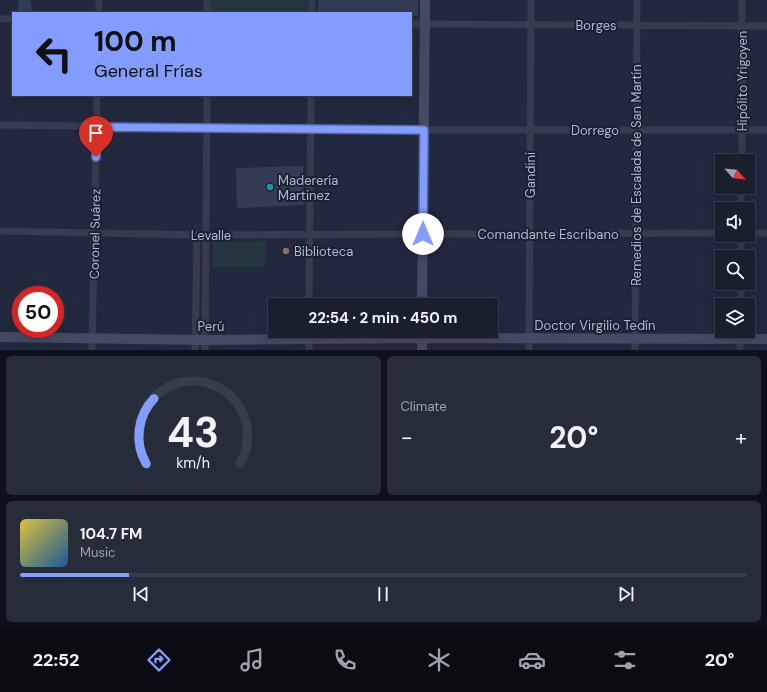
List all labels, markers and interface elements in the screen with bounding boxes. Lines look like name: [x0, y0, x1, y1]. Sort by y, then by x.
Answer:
street label: Borges: [575, 17, 617, 34]
text: 100 m: [94, 23, 177, 60]
icon: left: [28, 28, 80, 80]
street label: Hipólito Yrigoyen: [734, 31, 751, 131]
text: General Frías: [94, 59, 203, 83]
street label: Remedios de Escalada de San Martín: [628, 64, 645, 286]
pin: [79, 116, 113, 157]
icon: arrive: [85, 122, 107, 144]
street label: Dorrego: [571, 122, 619, 139]
street label: Gandini: [522, 152, 539, 198]
north arrow: [715, 154, 755, 194]
map controls: [715, 154, 755, 338]
place label: Maderería Martinez: [278, 172, 338, 204]
marker: Maderería Martinez: [265, 182, 275, 192]
street label: Coronel Suárez: [86, 189, 104, 279]
button: sound: [715, 202, 755, 242]
position arrow: [402, 213, 444, 255]
street label: Comandante Escribano: [477, 226, 619, 243]
street label: Levalle: [191, 227, 231, 244]
place label: Biblioteca: [294, 243, 353, 260]
marker: Biblioteca: [281, 246, 291, 256]
button: search: [715, 250, 755, 290]
speed limit sign: 50: [12, 286, 64, 338]
button: layers: [715, 298, 755, 338]
text: 22:54 · 2 min · 450 m: [309, 308, 457, 328]
street label: Doctor Virgilio Tedín: [535, 317, 655, 334]
street label: Perú: [198, 318, 224, 335]
text: Climate: [401, 398, 447, 415]
text: 43: [167, 405, 219, 459]
text: 20°: [549, 418, 598, 457]
text: −: [401, 423, 413, 452]
text: +: [735, 423, 747, 452]
text: km/h: [176, 453, 210, 471]
text: 104.7 FM: [80, 524, 142, 544]
text: Music: [80, 544, 115, 561]
icon: previous: [130, 583, 152, 605]
icon: pause: [372, 583, 394, 605]
icon: next: [615, 583, 637, 605]
icon: directions: [145, 646, 173, 674]
icon: music: [238, 646, 266, 674]
icon: phone: [331, 646, 359, 674]
icon: climate: [425, 646, 453, 674]
icon: car: [518, 646, 546, 674]
icon: filters: [611, 646, 639, 674]
text: 22:52: [33, 648, 79, 672]
text: 20°: [705, 648, 734, 672]

